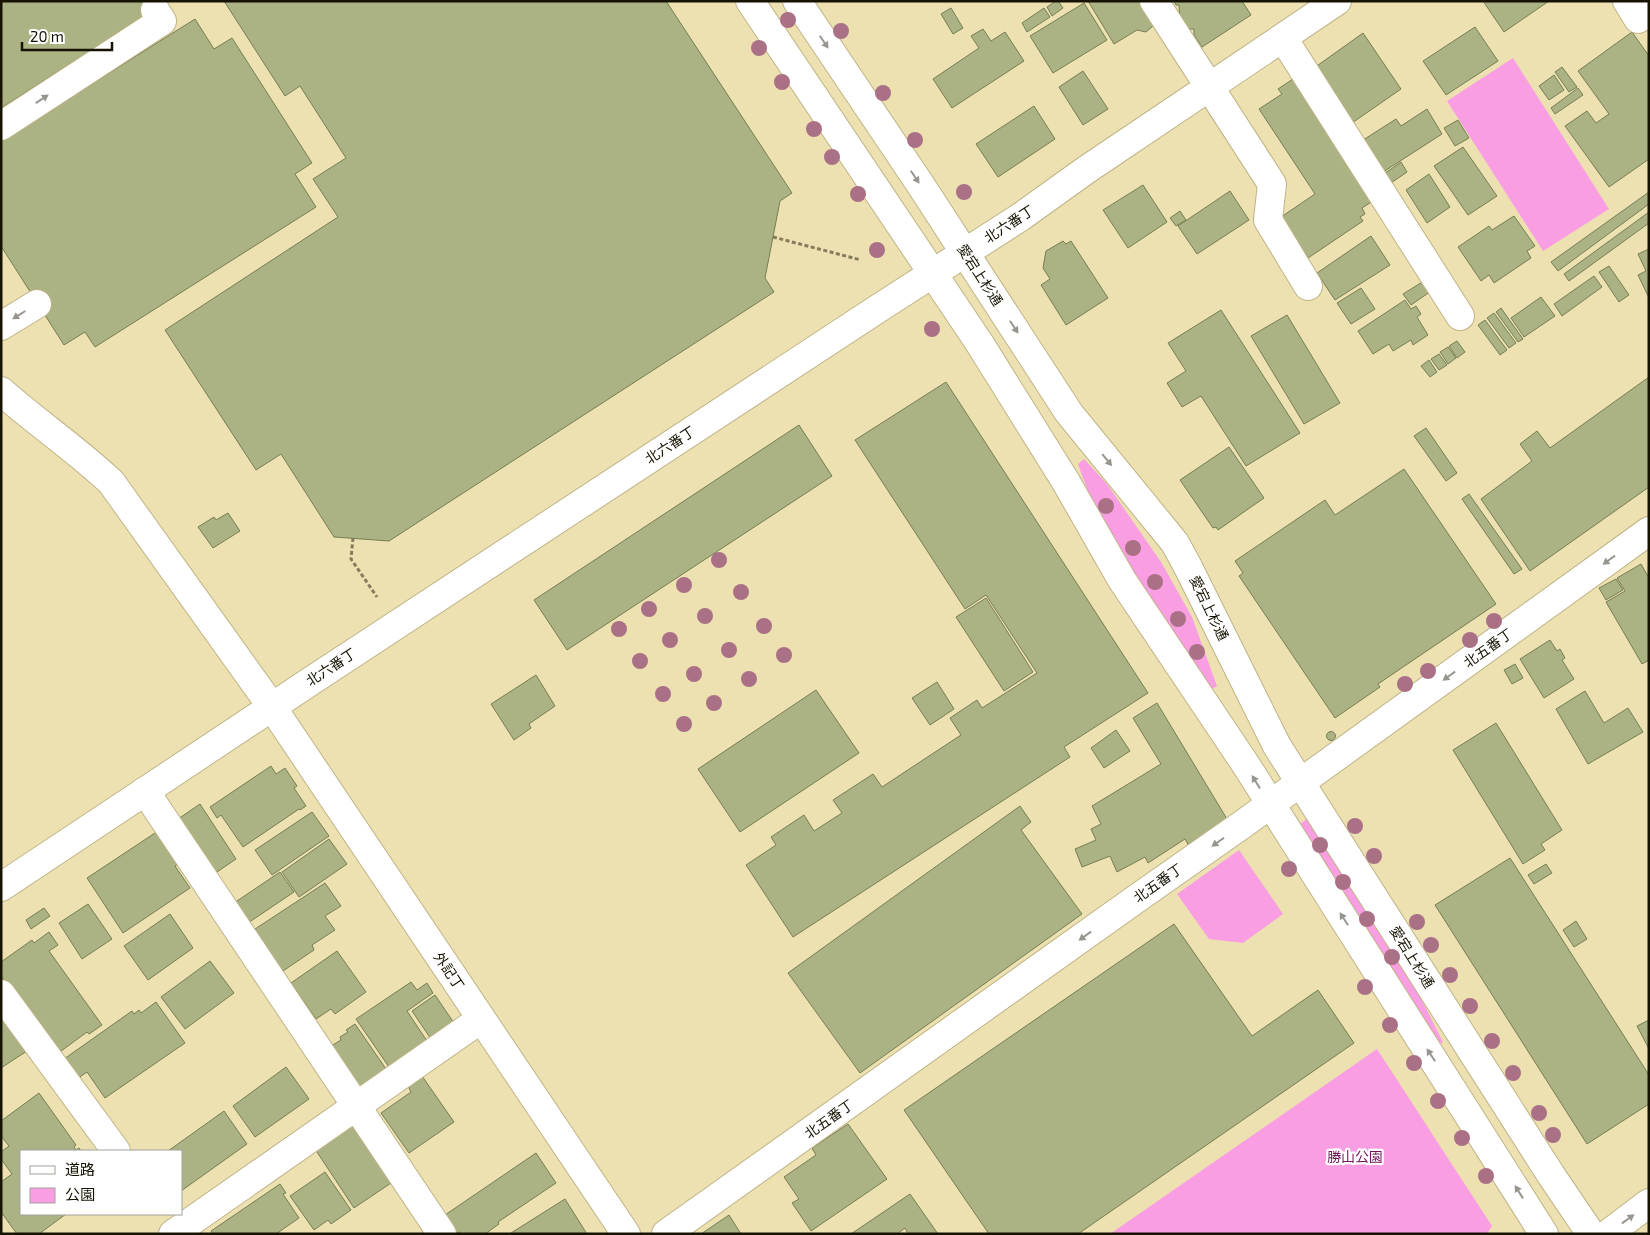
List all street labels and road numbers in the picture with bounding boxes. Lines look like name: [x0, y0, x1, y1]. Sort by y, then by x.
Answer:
street label: 北六番丁: [981, 201, 1037, 246]
street label: 愛宕上杉通: [954, 241, 1007, 309]
street label: 北六番丁: [642, 422, 698, 467]
street label: 愛宕上杉通: [1186, 573, 1232, 643]
street label: 北五番丁: [1460, 625, 1516, 671]
street label: 北六番丁: [303, 644, 359, 689]
street label: 北五番丁: [1130, 860, 1186, 906]
street label: 愛宕上杉通: [1387, 923, 1438, 991]
street label: 外記丁: [431, 949, 468, 993]
street label: 北五番丁: [801, 1096, 857, 1142]

